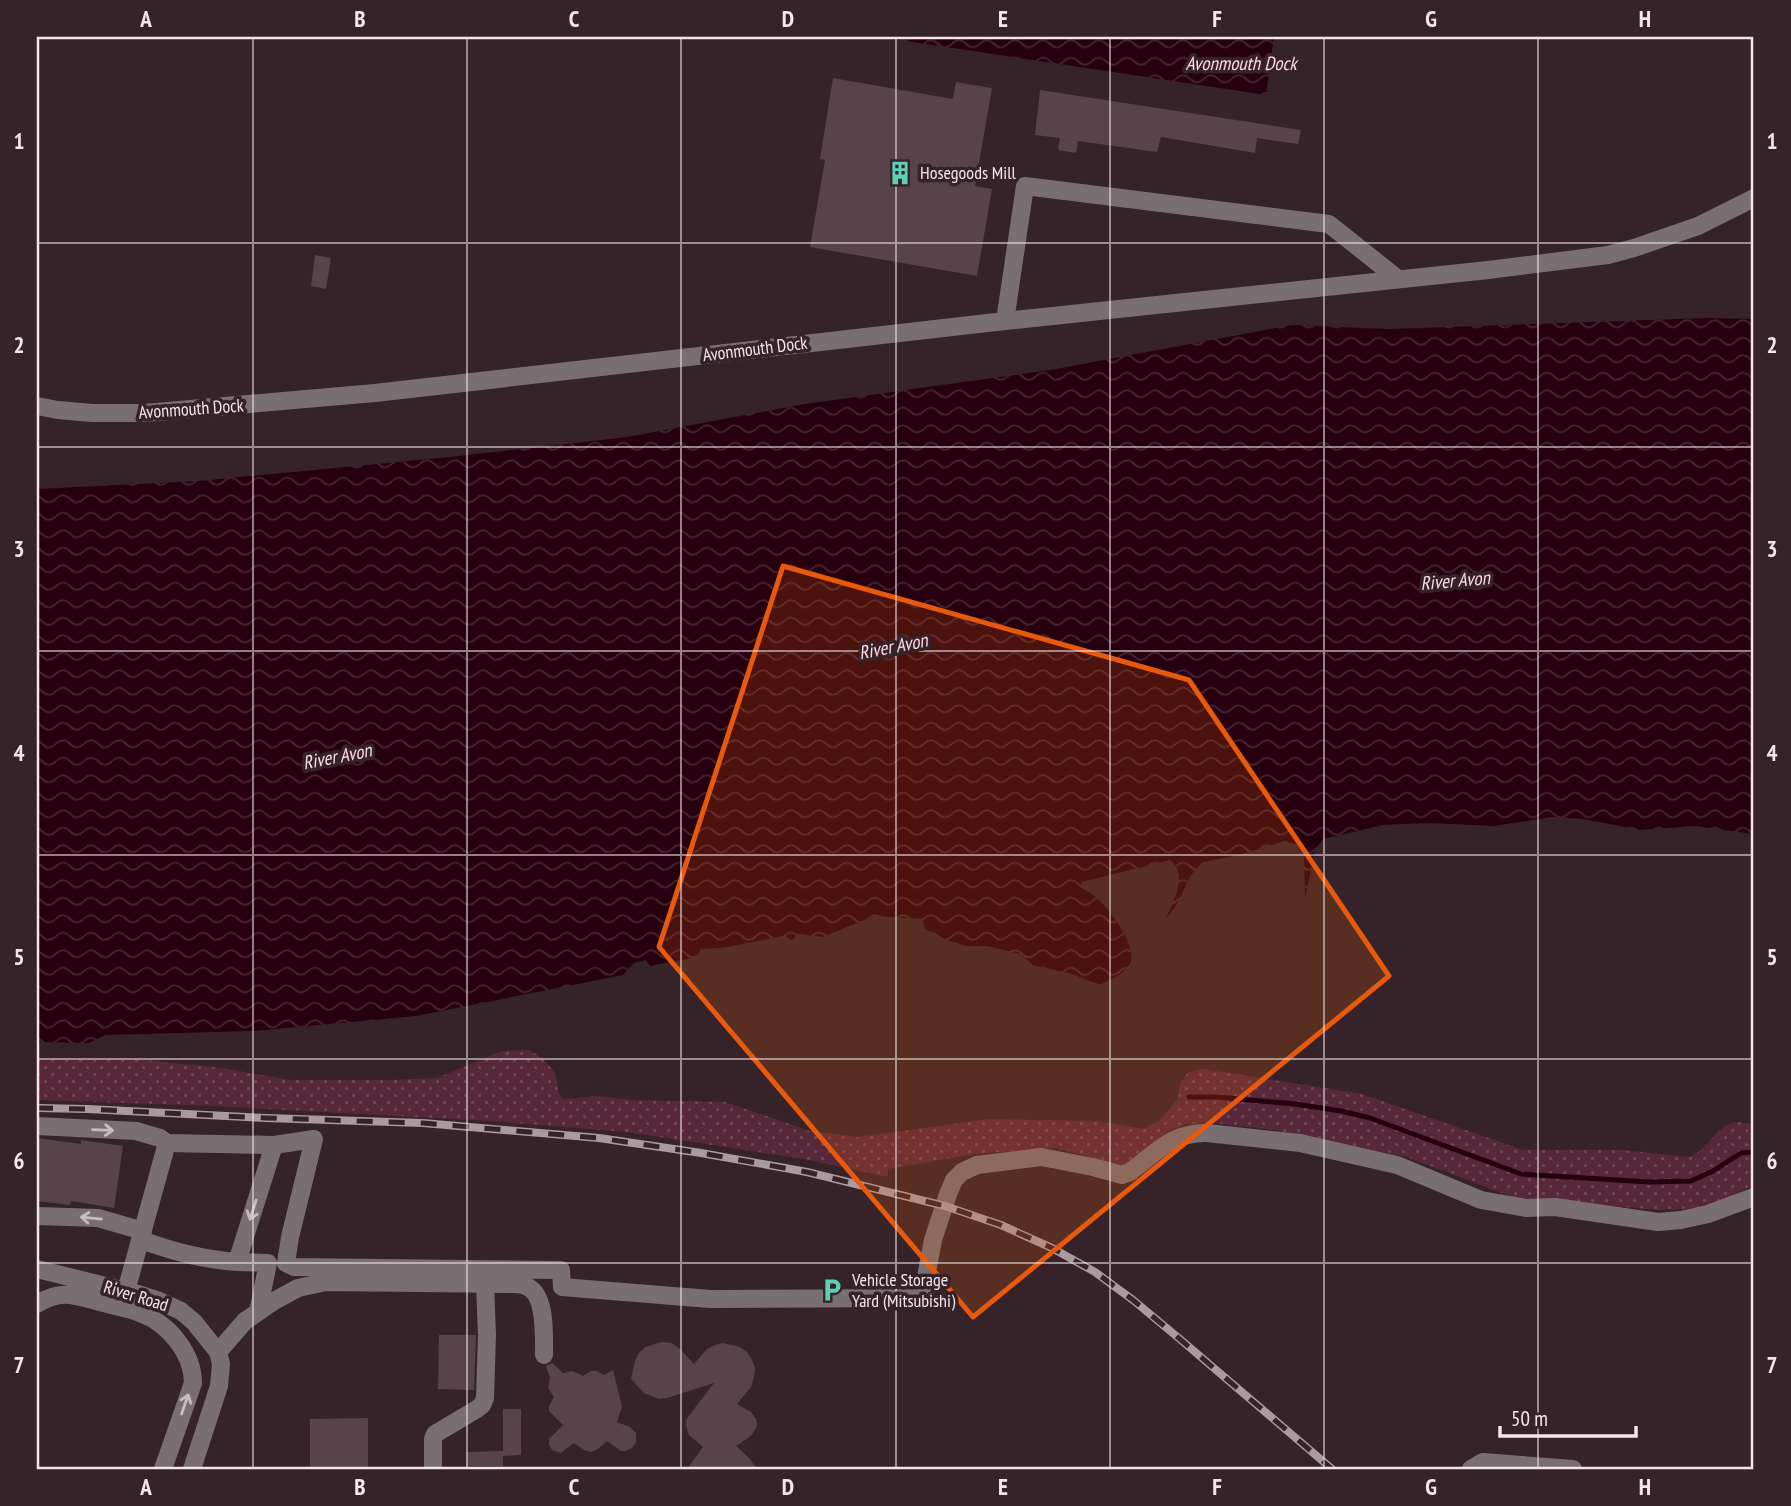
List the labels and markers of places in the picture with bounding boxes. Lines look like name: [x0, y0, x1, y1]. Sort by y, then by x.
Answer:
building icon: Hosegoods Mill: [886, 159, 914, 187]
place label: Hosegoods Mill: [920, 161, 1016, 184]
place label: Vehicle Storage Yard (Mitsubishi): [851, 1268, 956, 1312]
parking icon: Vehicle Storage Yard (Mitsubishi): [818, 1276, 846, 1304]

